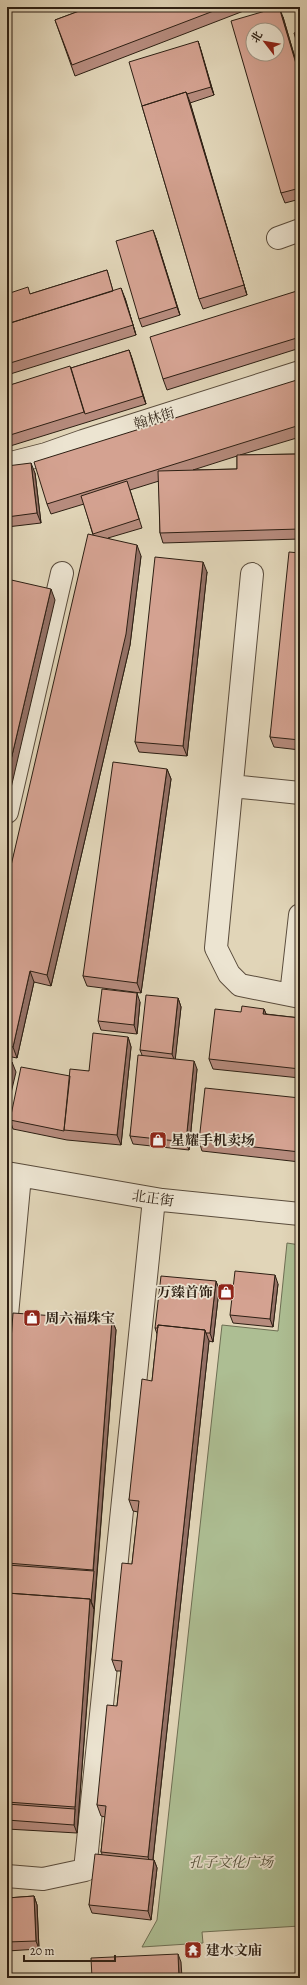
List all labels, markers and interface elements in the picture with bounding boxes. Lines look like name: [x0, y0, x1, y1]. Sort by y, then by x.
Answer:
north arrow: [245, 22, 285, 62]
text: 北: [248, 29, 266, 46]
street label: 翰林街: [131, 403, 177, 434]
shop icon: 星耀手机卖场: [148, 1130, 168, 1150]
place label: 星耀手机卖场: [171, 1131, 255, 1150]
street label: 北正街: [131, 1186, 175, 1211]
shop icon: 万臻首饰: [216, 1282, 236, 1302]
place label: 万臻首饰: [157, 1283, 213, 1302]
shop icon: 周六福珠宝: [22, 1308, 42, 1328]
place label: 周六福珠宝: [45, 1309, 115, 1328]
park label: 孔子文化广场: [189, 1853, 274, 1872]
scale bar: [24, 1937, 115, 1963]
temple icon: 建水文庙: [183, 1940, 203, 1960]
place label: 建水文庙: [206, 1941, 262, 1960]
text: 20 m: [30, 1943, 54, 1959]

